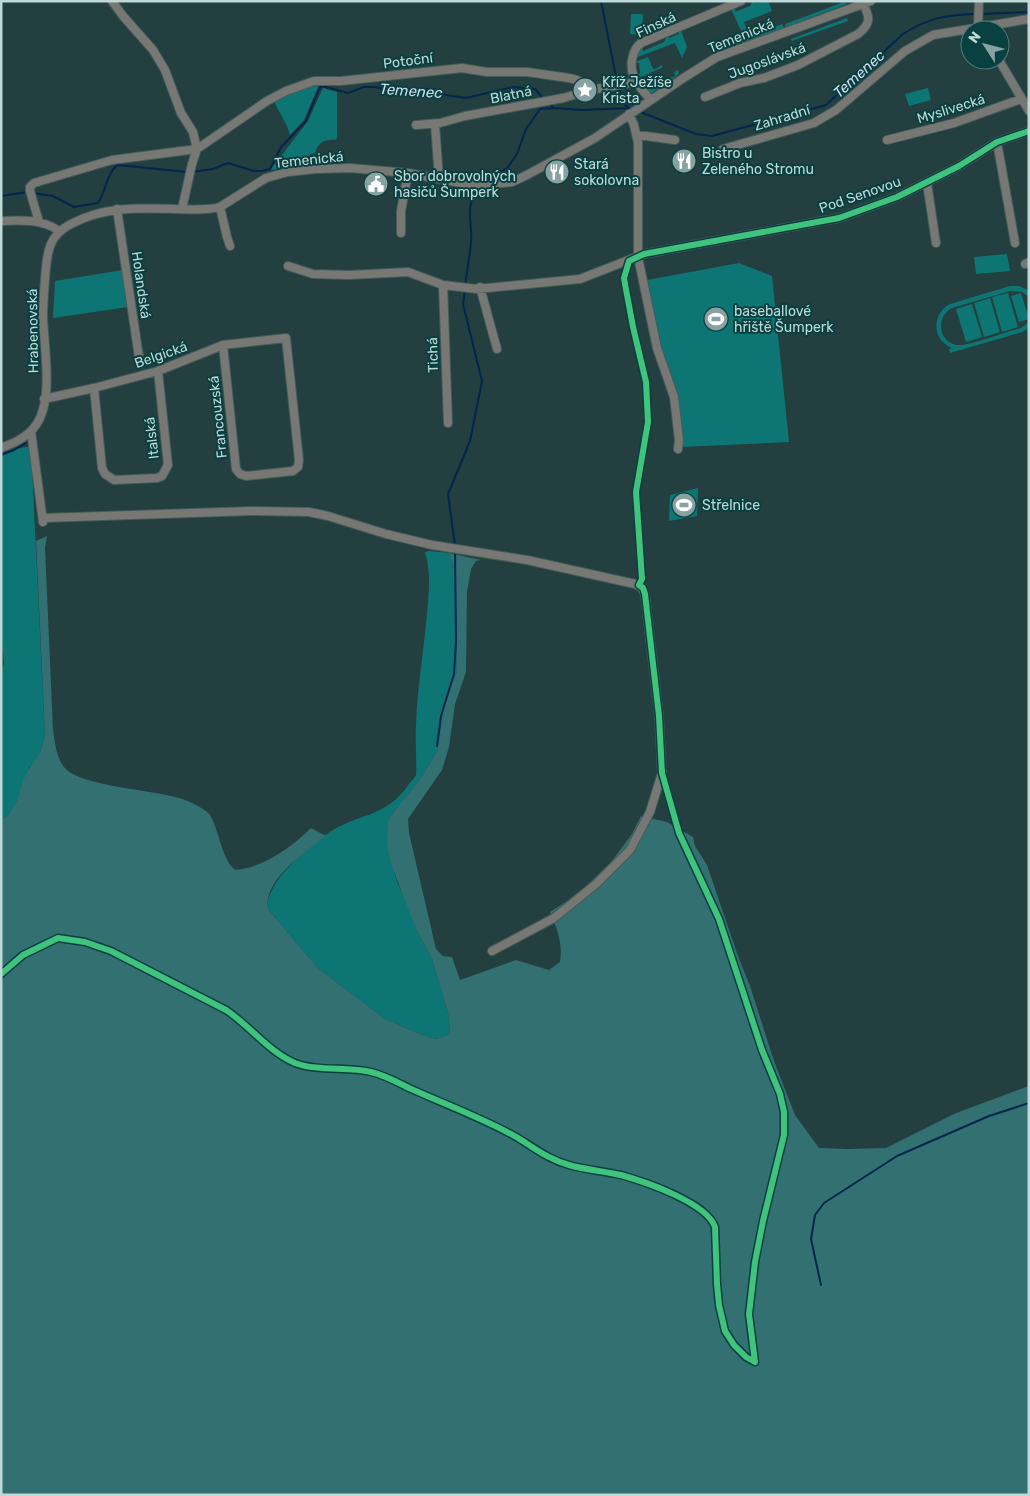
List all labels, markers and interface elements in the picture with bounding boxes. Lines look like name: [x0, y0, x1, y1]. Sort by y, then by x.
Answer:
street label: Finská: [633, 8, 679, 42]
street label: Temenická: [706, 15, 776, 57]
north arrow: [960, 20, 1010, 70]
text: N: [965, 29, 985, 47]
street label: Jugoslávská: [726, 39, 808, 83]
water label: Temenec: [830, 46, 888, 102]
street label: Potoční: [382, 49, 434, 72]
place label: Kříž Ježíše Krista: [602, 74, 672, 107]
place icon: Kříž Ježíše Krista: [572, 77, 598, 103]
water label: Temenec: [379, 80, 443, 102]
street label: Blatná: [489, 83, 533, 107]
street label: Myslivecká: [915, 91, 987, 127]
street label: Zahradní: [752, 101, 813, 135]
place label: Bistro u Zeleného Stromu: [702, 145, 814, 178]
street label: Temenická: [274, 148, 344, 172]
restaurant icon: Bistro u Zeleného Stromu: [671, 148, 697, 174]
place label: Stará sokolovna: [574, 156, 639, 189]
restaurant icon: Stará sokolovna: [544, 159, 570, 185]
place label: Sbor dobrovolných hasičů Šumperk: [394, 168, 516, 201]
public building icon: Sbor dobrovolných hasičů Šumperk: [363, 171, 389, 197]
street label: Pod Senovou: [817, 173, 903, 217]
street label: Holandská: [128, 250, 154, 320]
street label: Hrabenovská: [24, 288, 42, 374]
place label: baseballové hřiště Šumperk: [734, 303, 834, 336]
sports icon: baseballové hřiště Šumperk: [703, 306, 729, 332]
street label: Tichá: [424, 337, 442, 373]
street label: Belgická: [132, 338, 190, 372]
street label: Francouzská: [205, 375, 231, 459]
street label: Italská: [141, 416, 163, 460]
sports icon: Střelnice: [671, 492, 697, 518]
place label: Střelnice: [702, 497, 760, 514]

